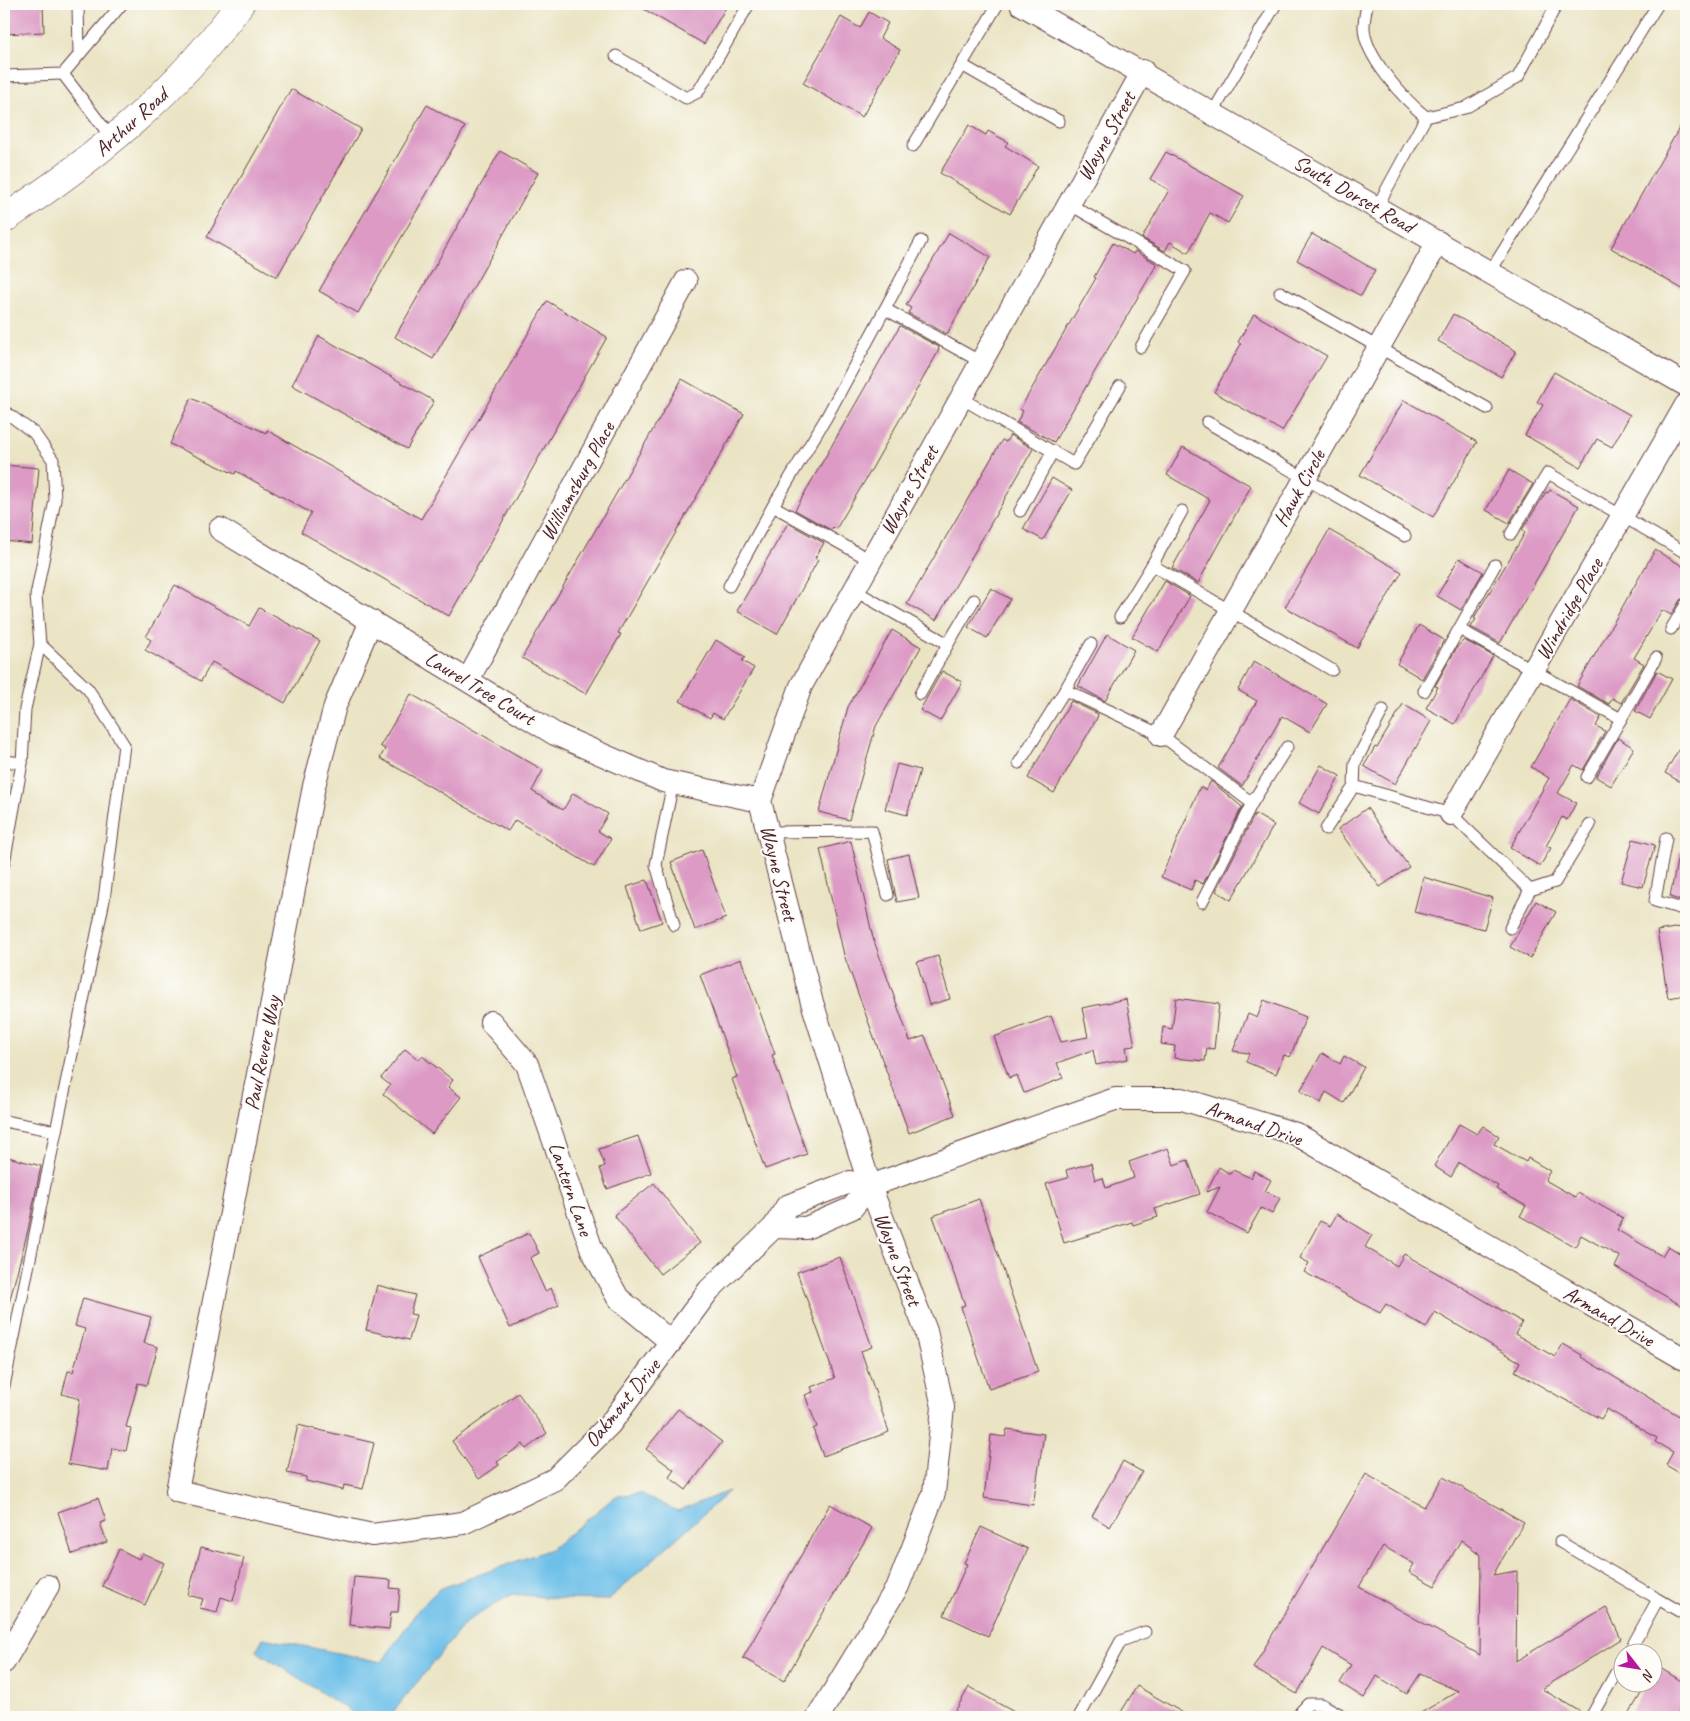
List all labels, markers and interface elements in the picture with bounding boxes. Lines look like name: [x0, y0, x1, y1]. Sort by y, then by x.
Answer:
street label: Arthur Road: [89, 80, 176, 162]
street label: Wayne Street: [1071, 85, 1142, 185]
street label: South Dorset Road: [1289, 149, 1421, 240]
street label: Williamsburg Place: [534, 416, 621, 545]
street label: Wayne Street: [874, 439, 945, 539]
street label: Hawk Circle: [1267, 444, 1331, 531]
street label: Windridge Place: [1529, 552, 1609, 665]
street label: Laurel Tree Court: [420, 645, 541, 732]
street label: Wayne Street: [755, 822, 804, 926]
street label: Paul Revere Way: [238, 992, 286, 1112]
street label: Armand Drive: [1202, 1094, 1307, 1152]
street label: Lantern Lane: [543, 1139, 600, 1241]
street label: Wayne Street: [868, 1209, 928, 1311]
street label: Armand Drive: [1559, 1280, 1660, 1353]
street label: Oakmont Drive: [578, 1352, 667, 1453]
north arrow: [1612, 1644, 1662, 1694]
text: N: [1638, 1666, 1658, 1685]

